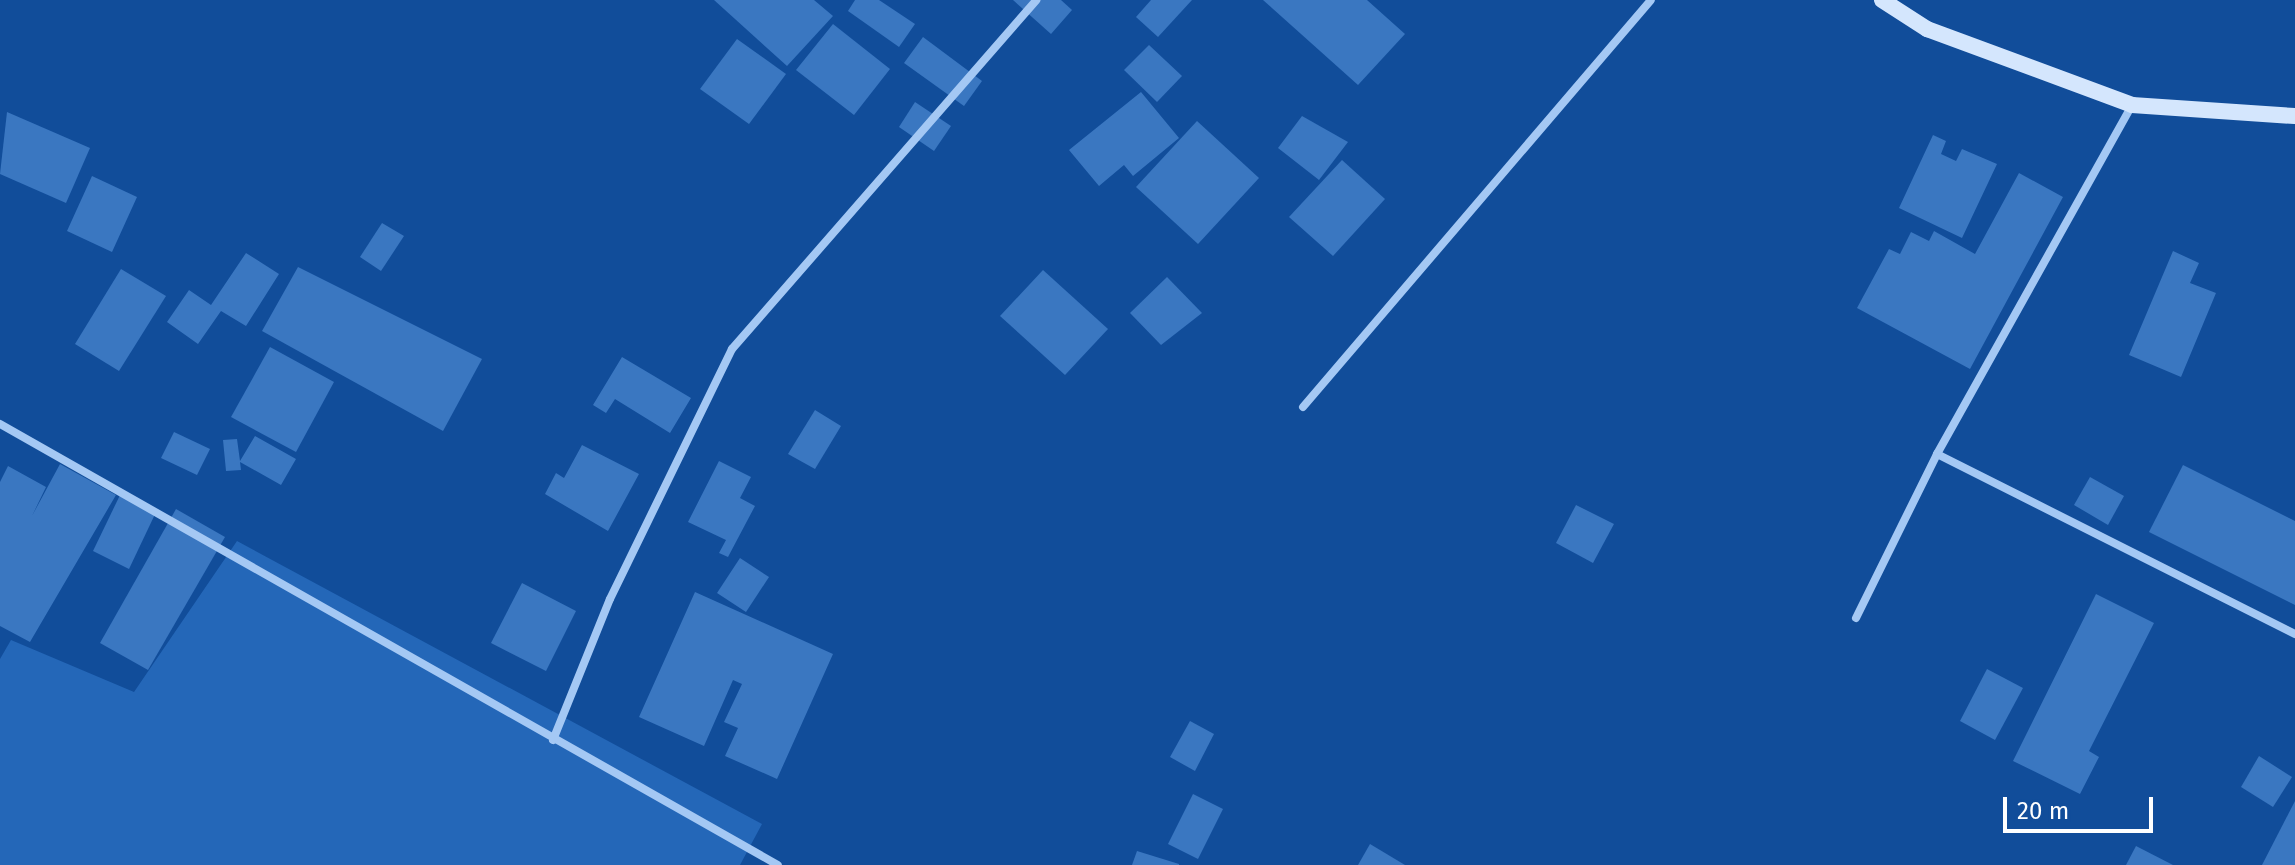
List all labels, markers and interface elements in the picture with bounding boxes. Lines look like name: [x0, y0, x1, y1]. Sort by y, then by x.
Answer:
scale bar: [2007, 781, 2157, 831]
text: 20 m: [2017, 797, 2069, 825]

